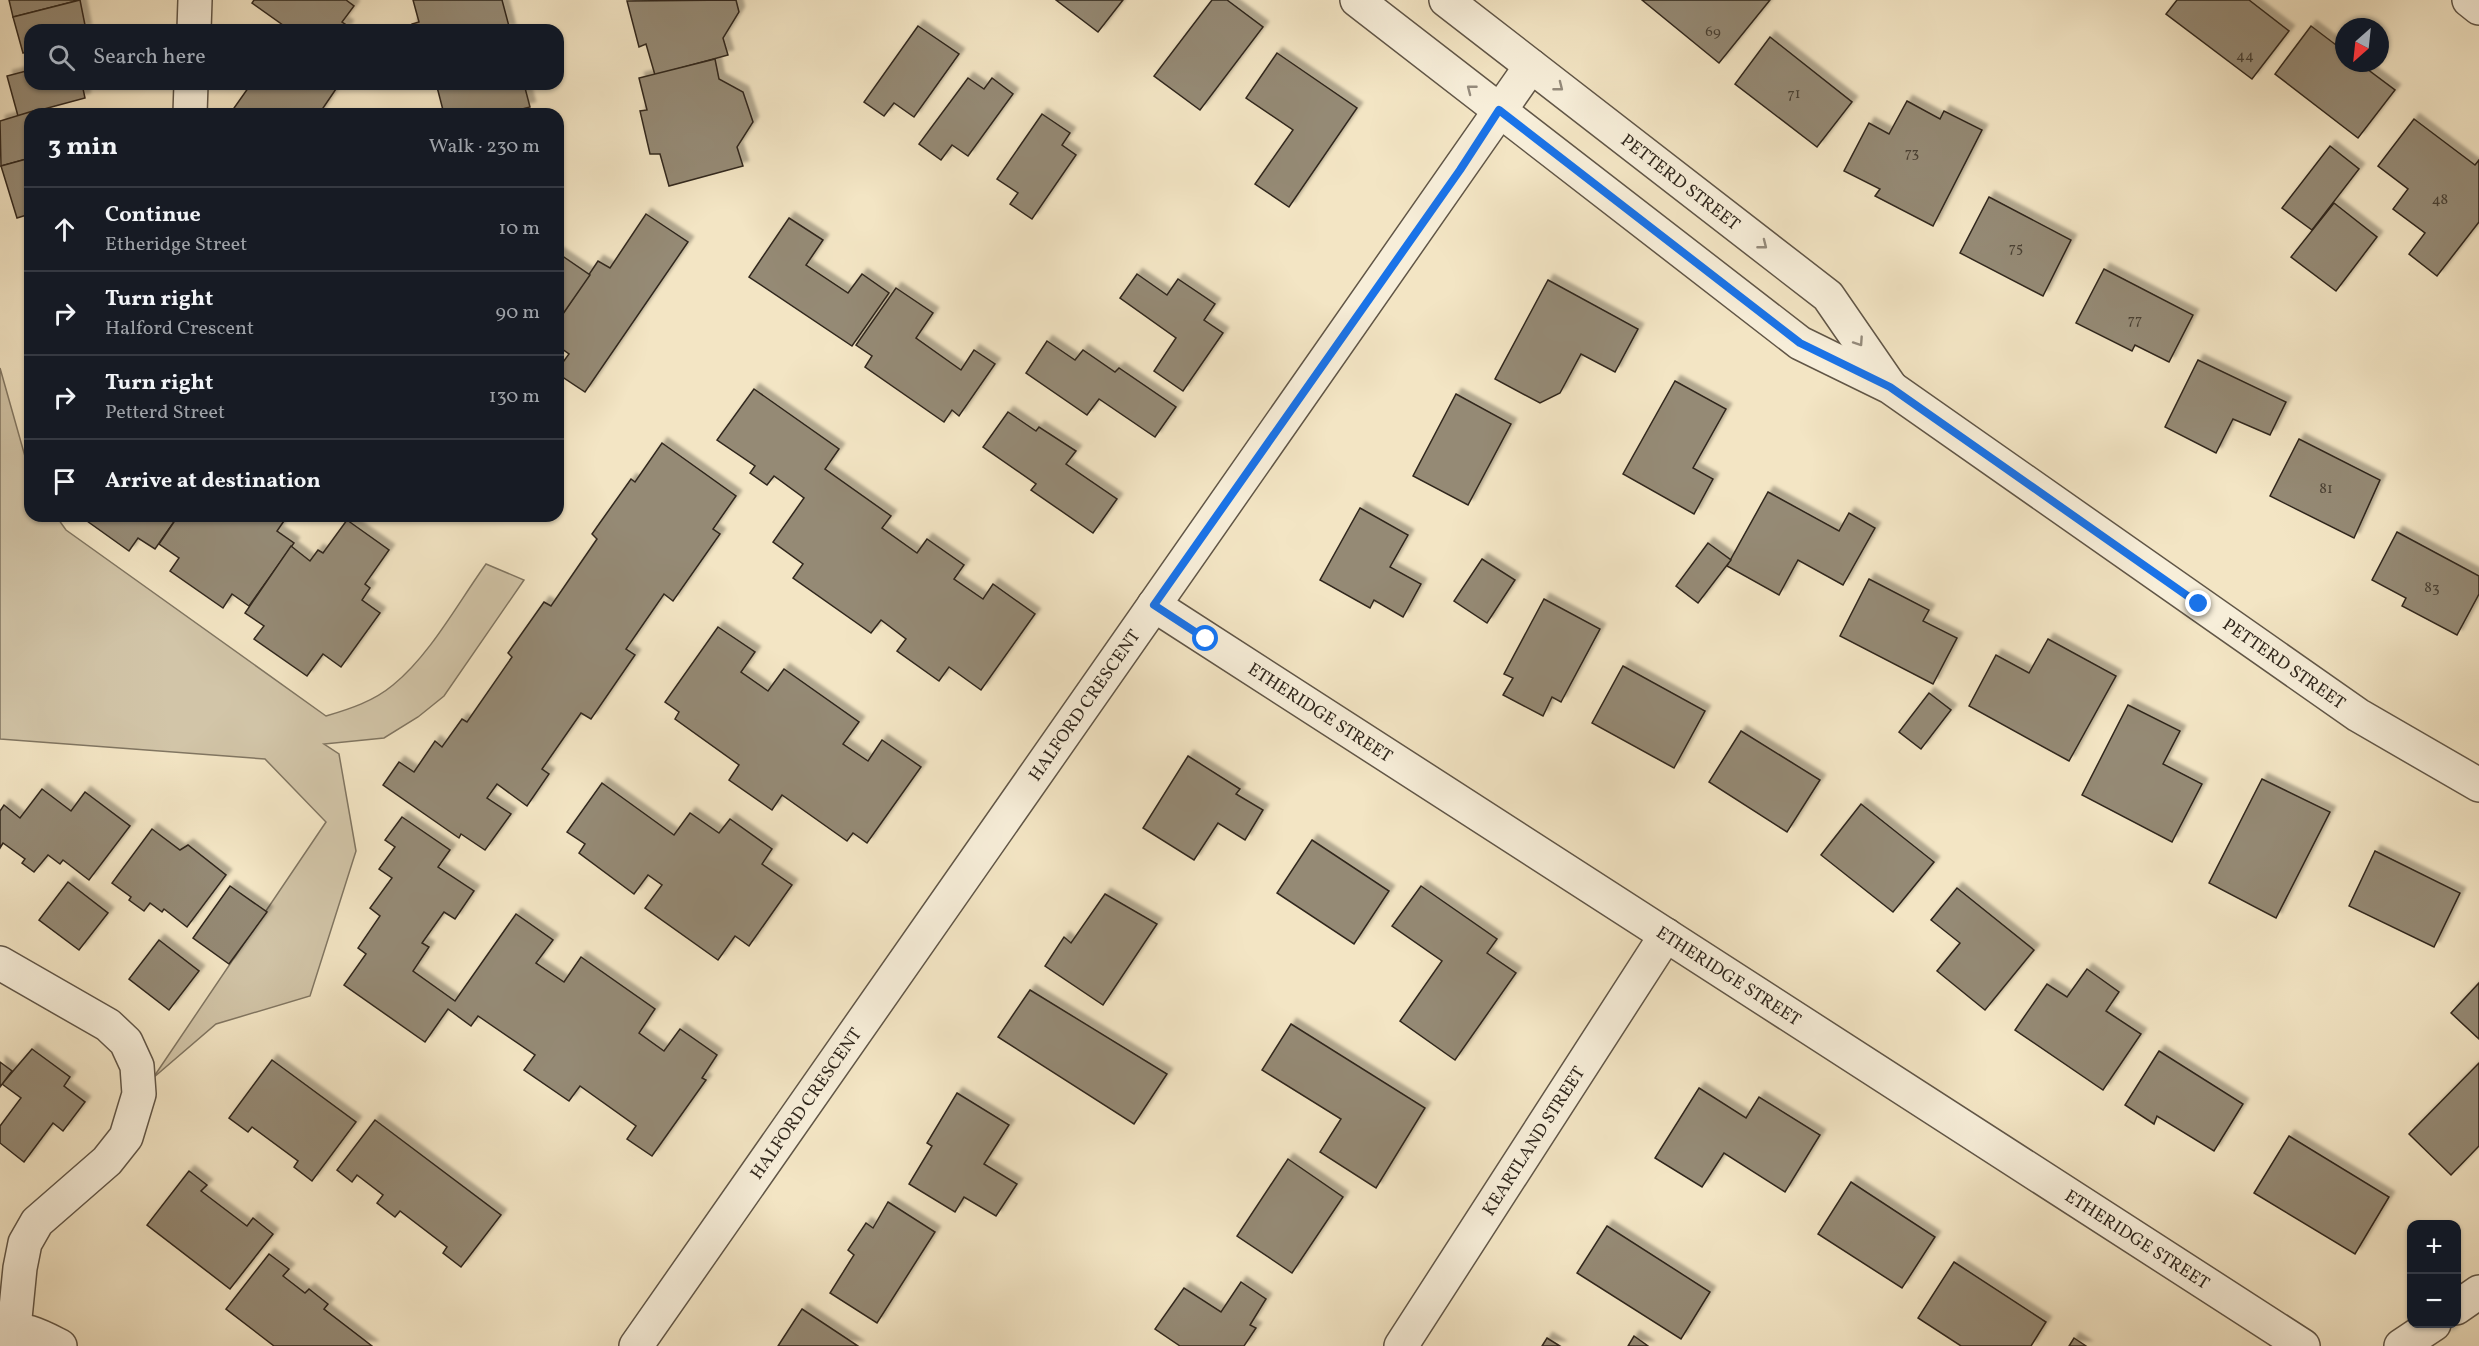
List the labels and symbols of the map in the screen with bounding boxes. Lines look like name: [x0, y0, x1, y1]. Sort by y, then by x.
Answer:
north arrow: [2335, 18, 2389, 72]
house number: 69: [1705, 22, 1721, 43]
house number: 44: [2236, 46, 2254, 67]
one-way arrow: [1552, 80, 1563, 91]
house number: 71: [1787, 84, 1801, 105]
one-way arrow: [1467, 85, 1478, 96]
street label: PETTERD STREET: [1615, 129, 1745, 238]
house number: 73: [1905, 143, 1919, 164]
house number: 48: [2432, 190, 2448, 211]
one-way arrow: [1756, 238, 1767, 249]
house number: 75: [2009, 238, 2023, 259]
house number: 77: [2128, 310, 2142, 331]
one-way arrow: [1852, 335, 1863, 346]
house number: 81: [2319, 479, 2333, 500]
house number: 83: [2424, 578, 2440, 599]
route end: [2185, 590, 2211, 616]
street label: PETTERD STREET: [2217, 613, 2350, 717]
street label: HALFORD CRESCENT: [1024, 625, 1147, 787]
route start: [1192, 625, 1218, 651]
street label: ETHERIDGE STREET: [1242, 658, 1397, 770]
street label: ETHERIDGE STREET: [1651, 921, 1806, 1033]
street label: HALFORD CRESCENT: [745, 1023, 869, 1185]
street label: KEARTLAND STREET: [1477, 1062, 1592, 1221]
street label: ETHERIDGE STREET: [2059, 1184, 2214, 1297]

